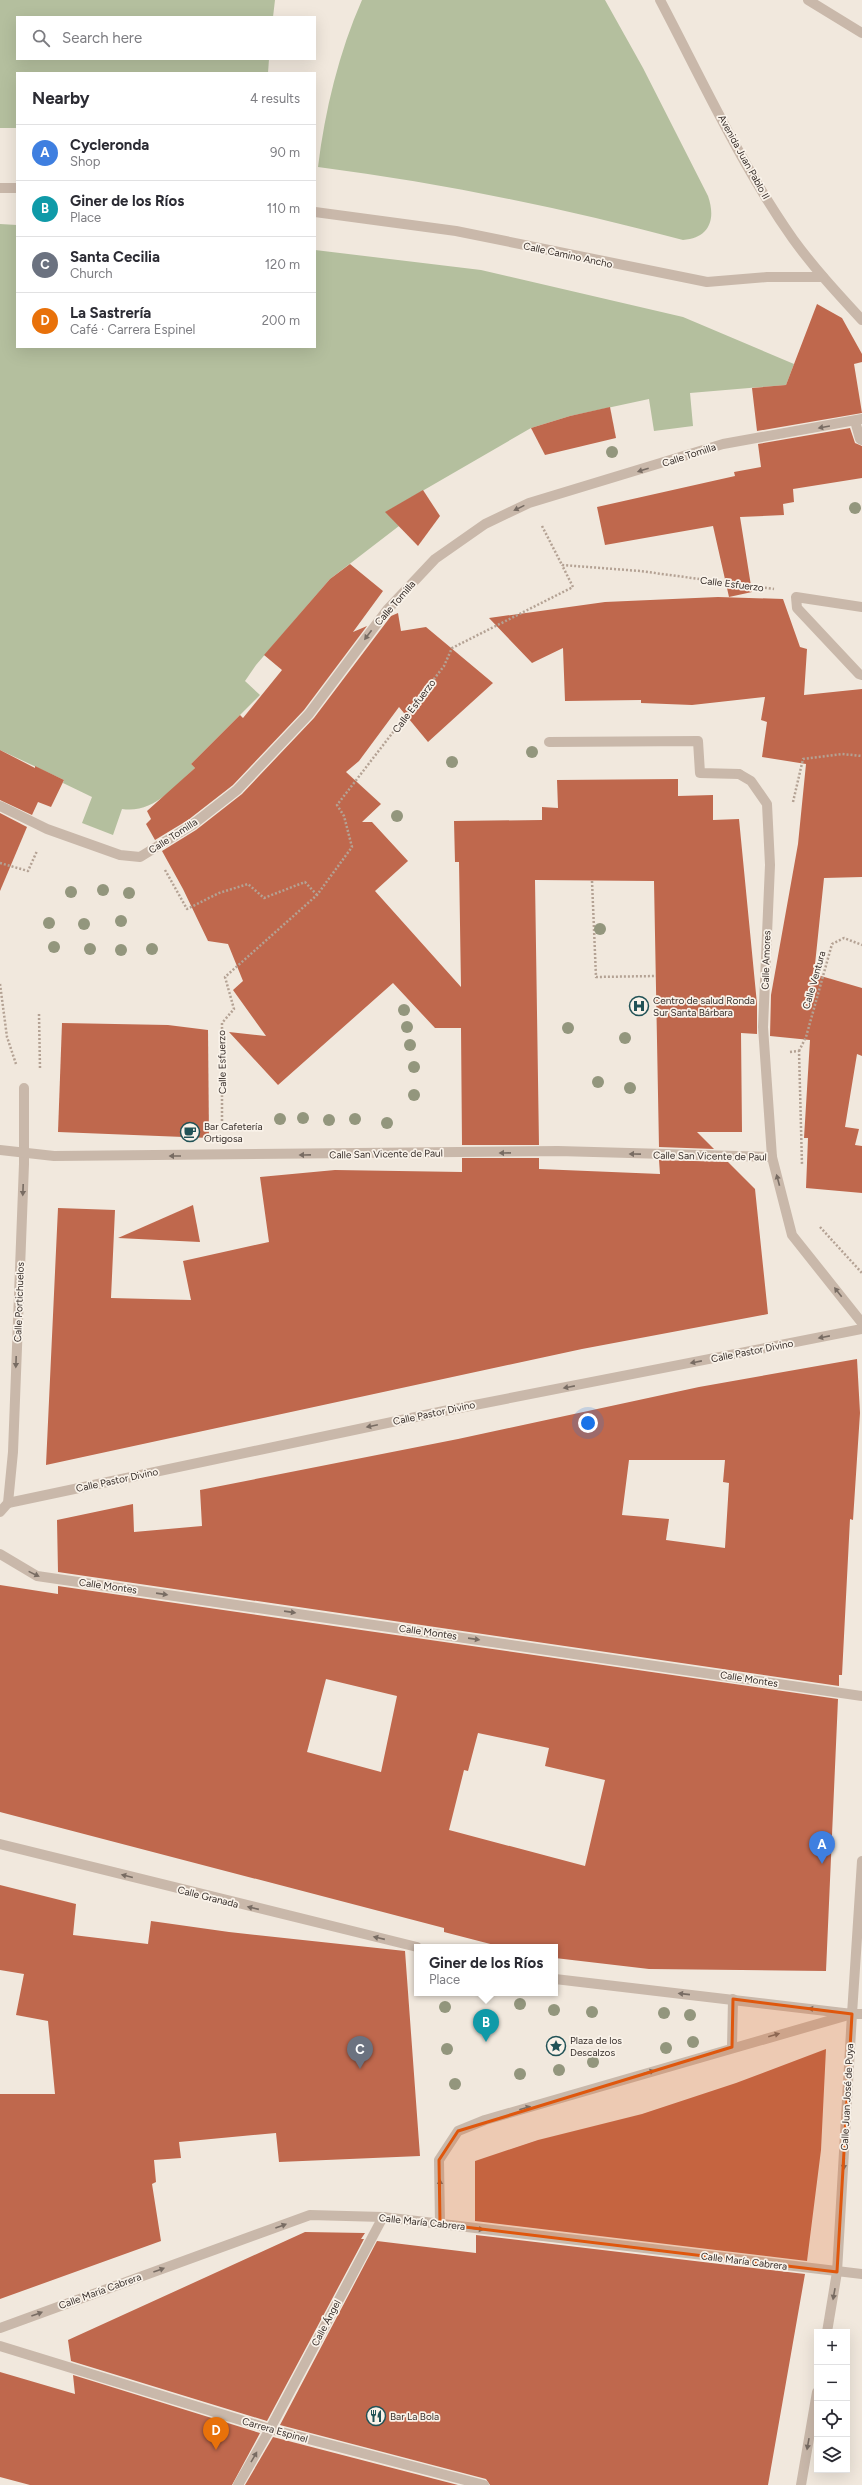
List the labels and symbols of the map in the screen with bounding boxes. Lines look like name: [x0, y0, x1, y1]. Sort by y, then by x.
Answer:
street label: Avenida Juan Pablo II: [715, 112, 773, 202]
street label: Calle Camino Ancho: [522, 239, 614, 271]
one-way arrow: [818, 424, 830, 430]
street label: Calle Tomilla: [661, 440, 717, 470]
one-way arrow: [637, 467, 649, 473]
one-way arrow: [513, 505, 525, 511]
street label: Calle Esfuerzo: [699, 574, 765, 594]
street label: Calle Tomilla: [372, 578, 418, 628]
one-way arrow: [364, 629, 372, 640]
street label: Calle Esfuerzo: [390, 676, 439, 735]
street label: Calle Tomilla: [146, 815, 200, 857]
street label: Calle Amores: [758, 930, 774, 990]
street label: Calle Ventura: [799, 949, 829, 1011]
place label: Centro de salud Ronda Sur Santa Bárbara: [653, 994, 755, 1019]
hospital icon: Centro de salud Ronda Sur Santa Bárbara: [628, 995, 650, 1017]
street label: Calle Esfuerzo: [215, 1030, 229, 1094]
place label: Bar Cafetería Ortigosa: [204, 1120, 263, 1145]
cafe icon: Bar Cafetería Ortigosa: [179, 1121, 201, 1143]
street label: Calle San Vicente de Paul: [329, 1147, 443, 1161]
one-way arrow: [499, 1149, 511, 1156]
street label: Calle San Vicente de Paul: [653, 1149, 767, 1163]
one-way arrow: [628, 1151, 641, 1157]
one-way arrow: [298, 1152, 311, 1158]
one-way arrow: [168, 1153, 181, 1159]
one-way arrow: [774, 1174, 780, 1186]
one-way arrow: [20, 1184, 26, 1197]
street label: Calle Portichuelos: [11, 1261, 27, 1342]
one-way arrow: [833, 1287, 842, 1298]
one-way arrow: [818, 1334, 830, 1340]
street label: Calle Pastor Divino: [710, 1337, 794, 1365]
one-way arrow: [13, 1356, 20, 1368]
one-way arrow: [690, 1359, 702, 1365]
one-way arrow: [562, 1384, 575, 1390]
street label: Calle Pastor Divino: [392, 1398, 476, 1428]
your location: [578, 1413, 598, 1433]
one-way arrow: [366, 1423, 379, 1429]
street label: Calle Pastor Divino: [75, 1465, 159, 1495]
one-way arrow: [28, 1571, 39, 1577]
street label: Calle Montes: [78, 1576, 138, 1597]
one-way arrow: [156, 1591, 168, 1597]
one-way arrow: [284, 1609, 296, 1615]
street label: Calle Montes: [398, 1622, 458, 1643]
one-way arrow: [468, 1636, 481, 1642]
street label: Calle Montes: [719, 1668, 779, 1690]
pin: A: [809, 1831, 835, 1864]
one-way arrow: [120, 1873, 132, 1879]
street label: Calle Granada: [176, 1883, 240, 1911]
one-way arrow: [247, 1904, 259, 1910]
one-way arrow: [373, 1935, 385, 1941]
one-way arrow: [678, 1991, 690, 1997]
one-way arrow: [807, 2006, 820, 2012]
pin: B: [473, 2009, 499, 2042]
one-way arrow: [768, 2032, 780, 2038]
place label: Plaza de los Descalzos: [570, 2034, 622, 2059]
place icon: Plaza de los Descalzos: [545, 2035, 567, 2057]
pin: C: [347, 2036, 373, 2069]
street label: Calle Juan José de Puya: [838, 2043, 856, 2151]
one-way arrow: [644, 2069, 656, 2075]
one-way arrow: [519, 2105, 531, 2111]
one-way arrow: [840, 2158, 847, 2170]
one-way arrow: [436, 2179, 443, 2191]
street label: Calle María Cabrera: [378, 2211, 466, 2233]
one-way arrow: [275, 2222, 287, 2228]
one-way arrow: [472, 2225, 485, 2232]
street label: Calle María Cabrera: [700, 2249, 788, 2273]
one-way arrow: [153, 2266, 165, 2272]
street label: Calle María Cabrera: [57, 2270, 143, 2312]
one-way arrow: [830, 2288, 836, 2300]
street label: Calle Ángel: [308, 2298, 344, 2348]
one-way arrow: [31, 2311, 43, 2317]
restaurant icon: Bar La Bola: [365, 2405, 387, 2427]
place label: Bar La Bola: [390, 2410, 439, 2423]
street label: Carrera Espinel: [241, 2414, 309, 2446]
pin: D: [203, 2417, 229, 2450]
one-way arrow: [805, 2438, 811, 2450]
one-way arrow: [251, 2451, 258, 2463]

